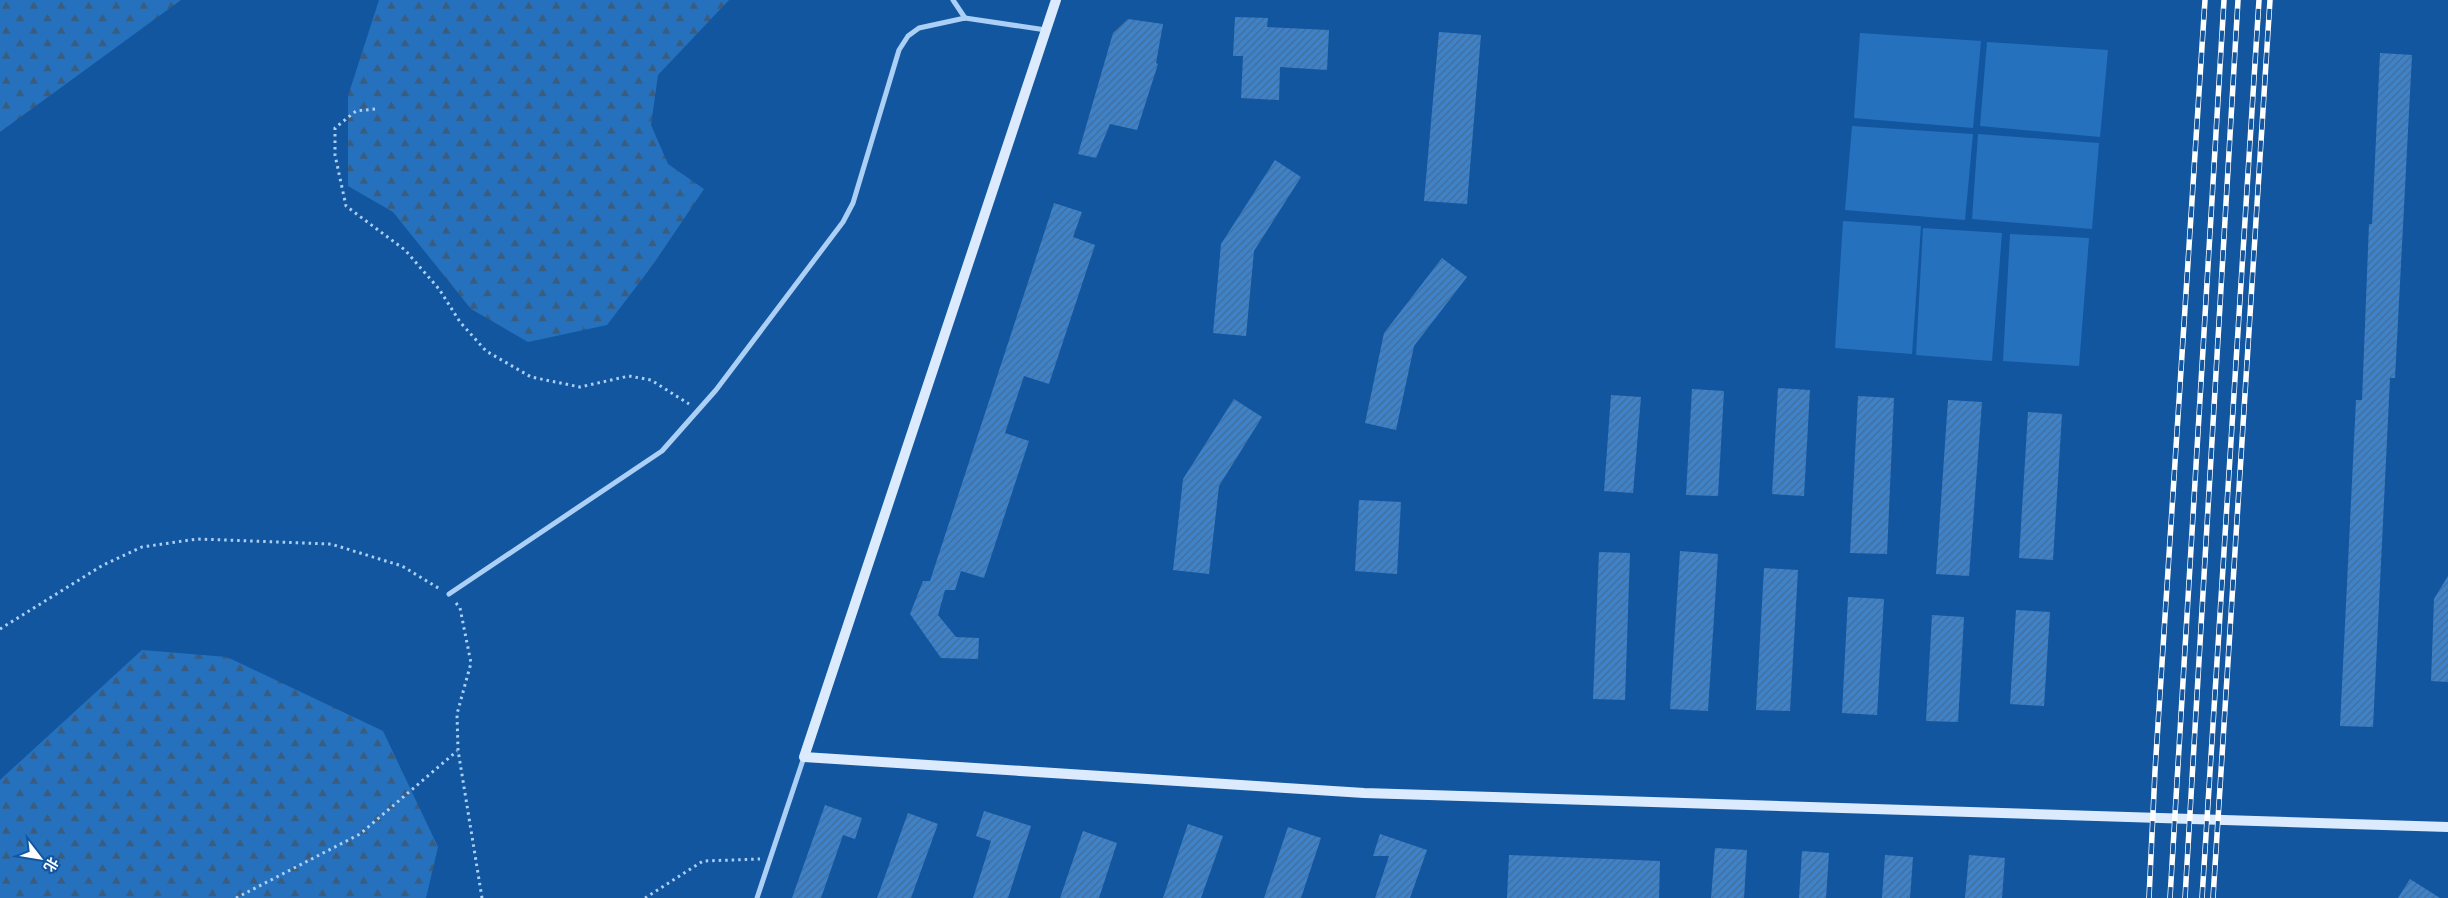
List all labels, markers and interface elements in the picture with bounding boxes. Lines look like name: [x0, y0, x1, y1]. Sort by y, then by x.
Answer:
north arrow: [15, 833, 65, 883]
text: 北: [41, 855, 62, 875]

